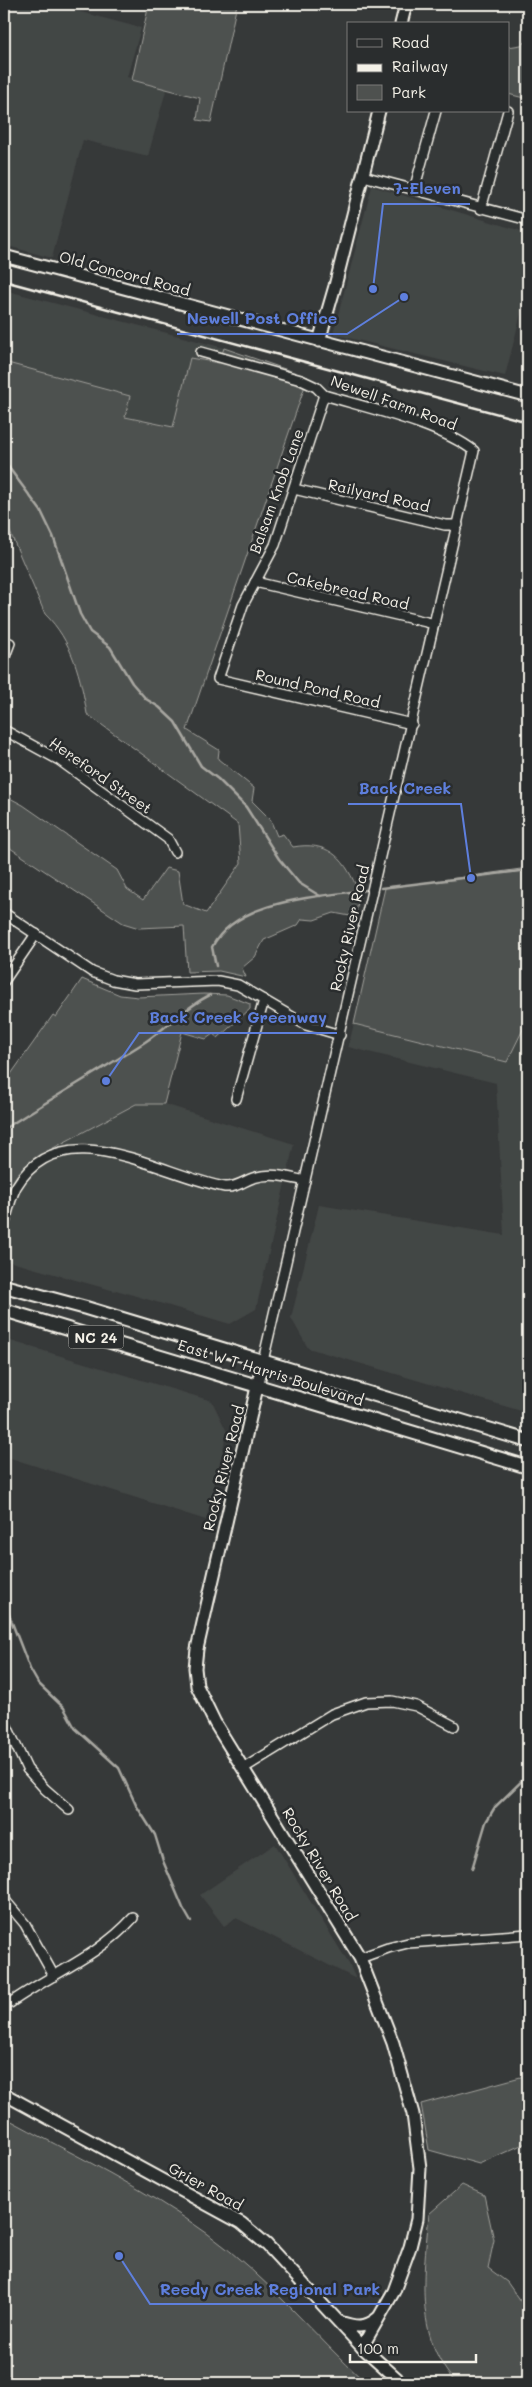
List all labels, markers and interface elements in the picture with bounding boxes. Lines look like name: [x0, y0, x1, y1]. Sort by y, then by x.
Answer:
legend: [347, 22, 510, 112]
text: Road: [392, 32, 429, 52]
text: Railway: [392, 56, 448, 76]
text: Park: [392, 82, 426, 102]
callout: 7-Eleven: [383, 173, 470, 204]
text: 7-Eleven: [393, 177, 461, 198]
street label: Old Concord Road: [57, 246, 193, 300]
callout: Newell Post Office: [177, 303, 347, 334]
text: Newell Post Office: [187, 307, 337, 328]
street label: Newell Farm Road: [328, 370, 460, 434]
street label: Balsam Knob Lane: [244, 426, 308, 556]
street label: Railyard Road: [326, 474, 432, 516]
street label: Cakebread Road: [285, 566, 411, 614]
street label: Round Pond Road: [254, 664, 382, 712]
street label: Hereford Street: [46, 732, 156, 818]
callout: Back Creek: [348, 773, 461, 804]
text: Back Creek: [359, 777, 451, 798]
street label: Rocky River Road: [325, 863, 373, 993]
callout: Back Creek Greenway: [139, 1002, 337, 1033]
text: Back Creek Greenway: [149, 1006, 327, 1027]
road number: NC 24: [68, 1325, 124, 1348]
street label: East W T Harris Boulevard: [176, 1334, 366, 1410]
street label: Rocky River Road: [198, 1403, 248, 1533]
street label: Rocky River Road: [278, 1804, 362, 1924]
street label: Grier Road: [165, 2157, 247, 2215]
callout: Reedy Creek Regional Park: [150, 2273, 390, 2304]
text: Reedy Creek Regional Park: [160, 2278, 380, 2299]
scale bar: [350, 2332, 476, 2364]
text: 100 m: [357, 2338, 399, 2358]

